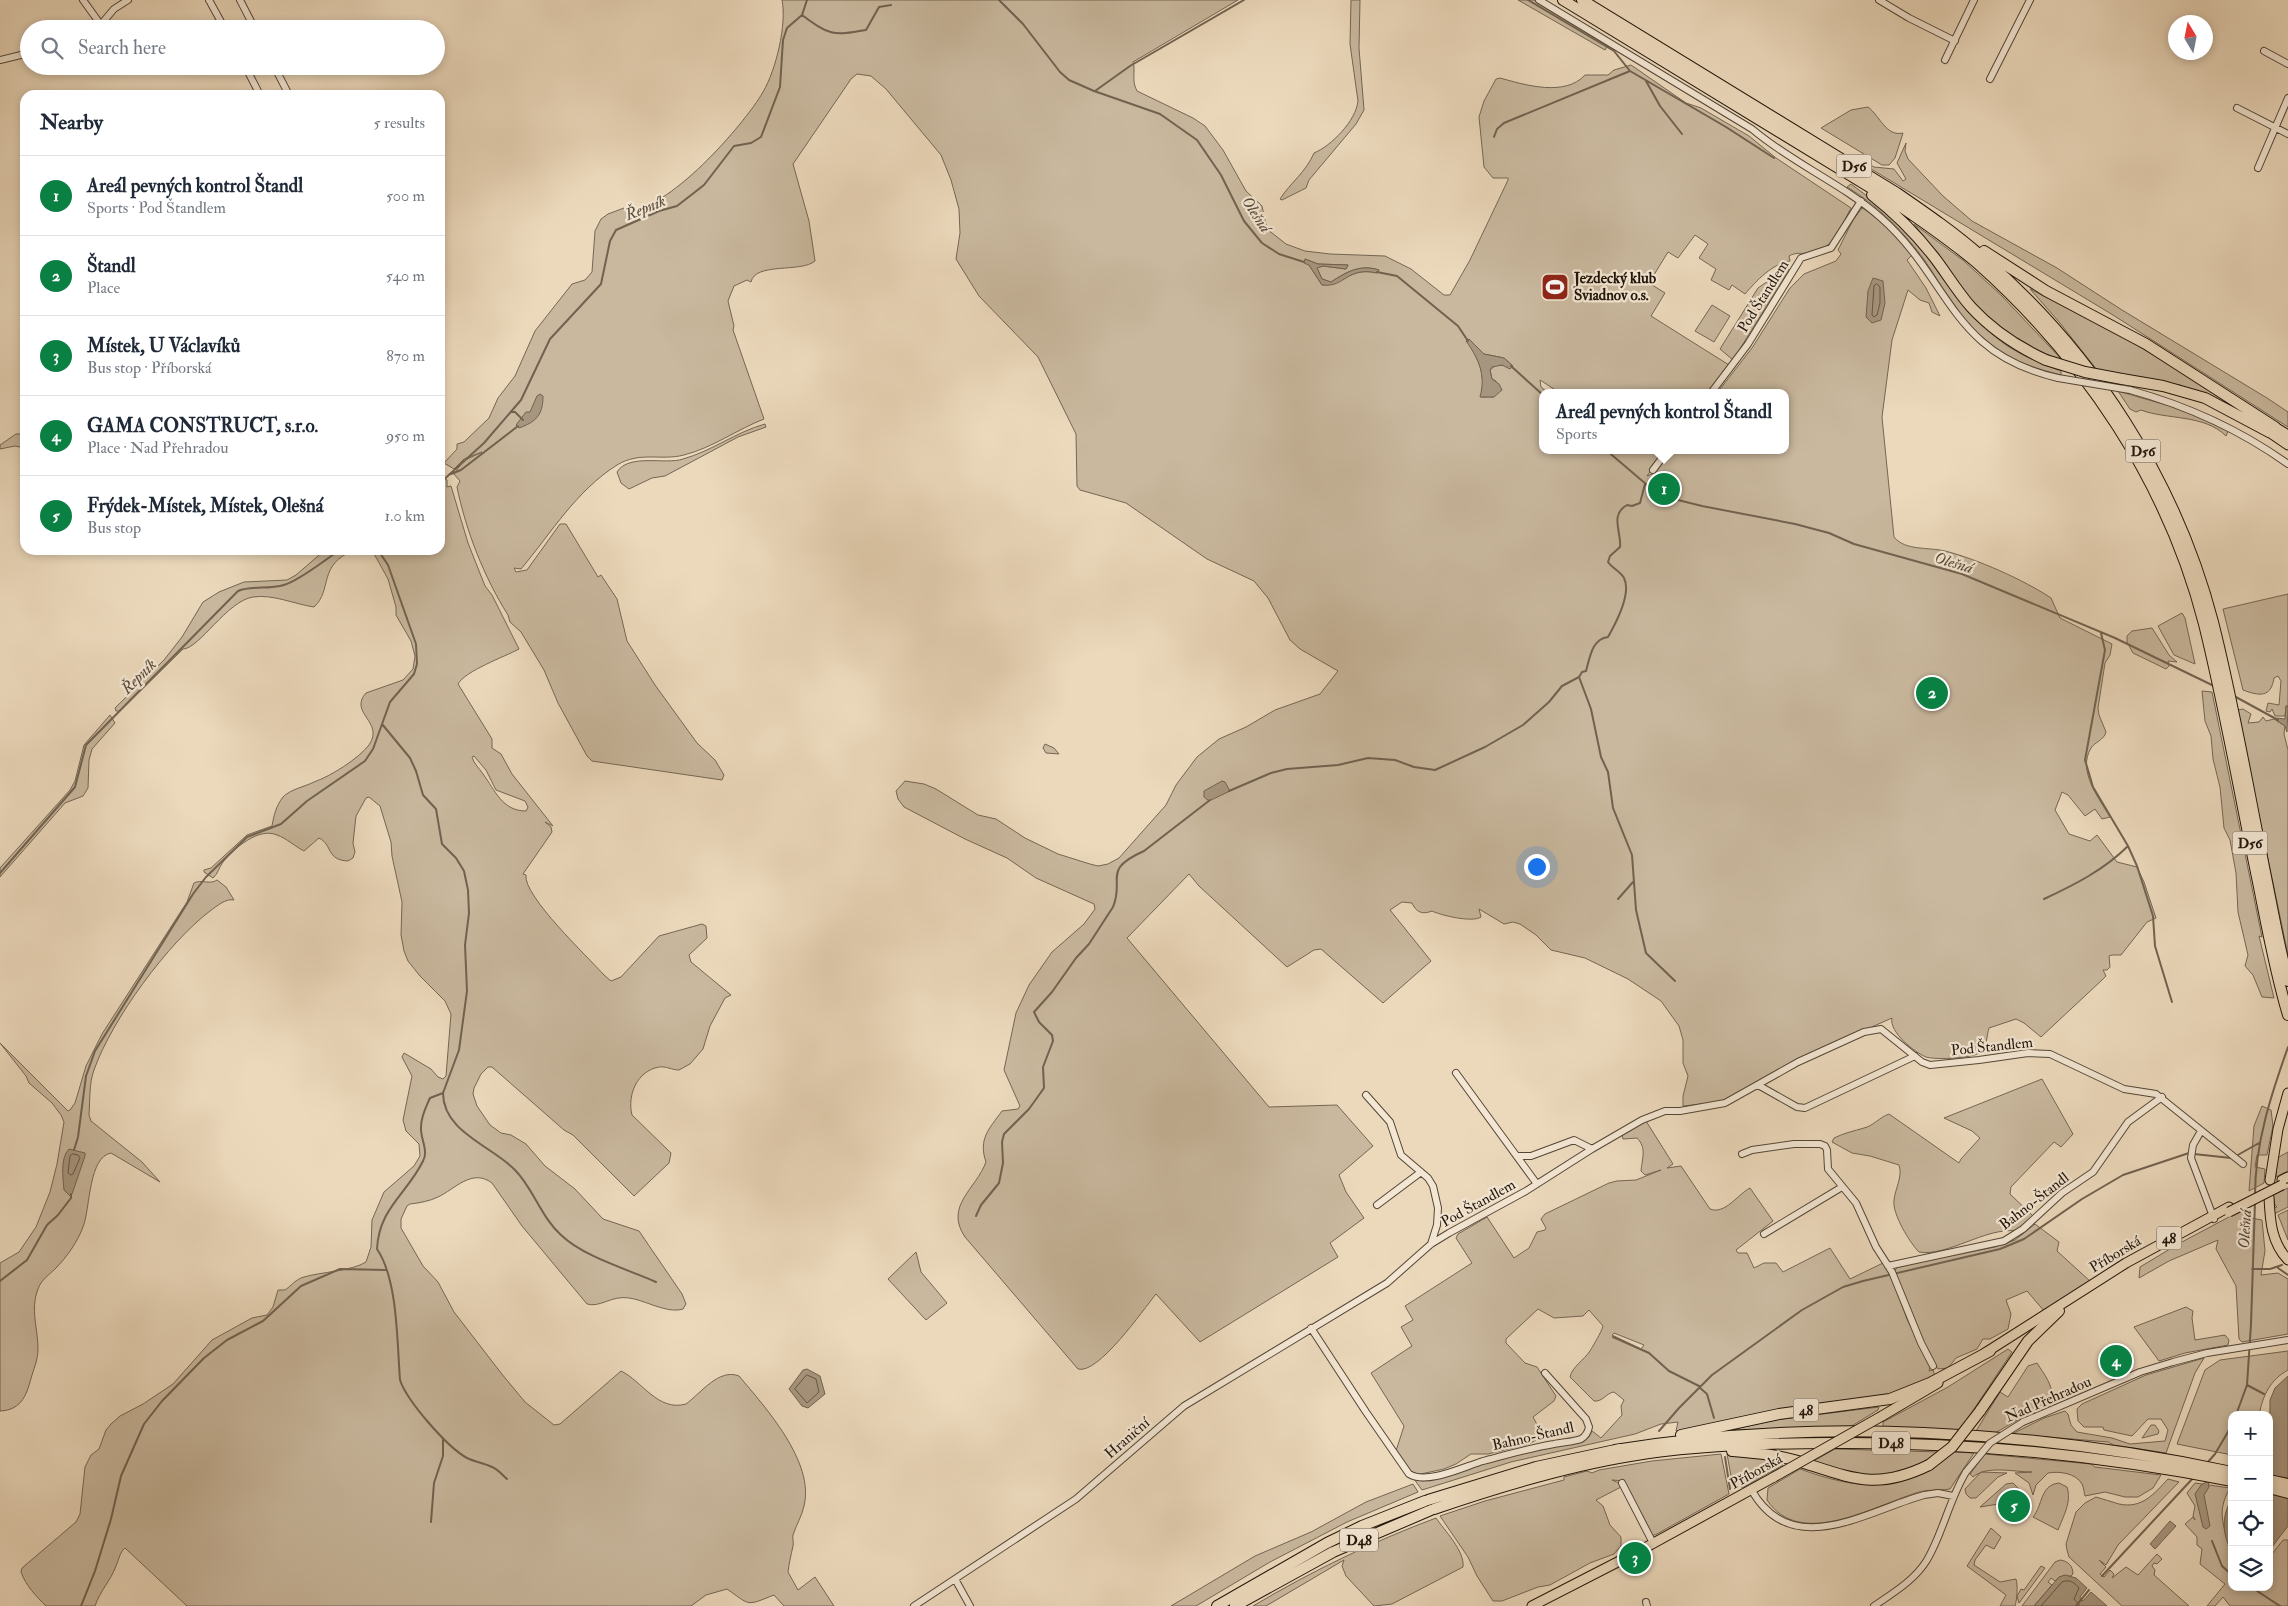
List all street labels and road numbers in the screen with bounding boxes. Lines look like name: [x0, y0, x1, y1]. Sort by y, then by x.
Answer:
road number: D56: [1836, 154, 1872, 178]
street label: Pod Štandlem: [1732, 255, 1793, 336]
road number: D56: [2126, 440, 2160, 462]
road number: D56: [2232, 831, 2268, 854]
street label: Pod Štandlem: [1950, 1031, 2034, 1060]
street label: Bahno-Štandl: [1994, 1167, 2073, 1235]
street label: Pod Štandlem: [1437, 1173, 1519, 1232]
road number: 48: [2156, 1226, 2182, 1250]
street label: Příborská: [2086, 1231, 2145, 1277]
street label: Nad Přehradou: [2002, 1372, 2094, 1427]
road number: 48: [1794, 1398, 1818, 1422]
street label: Hraniční: [1101, 1413, 1154, 1463]
street label: Bahno-Štandl: [1490, 1416, 1576, 1455]
road number: D48: [1872, 1432, 1910, 1455]
street label: Příborská: [1727, 1449, 1786, 1494]
road number: D48: [1340, 1528, 1378, 1552]

